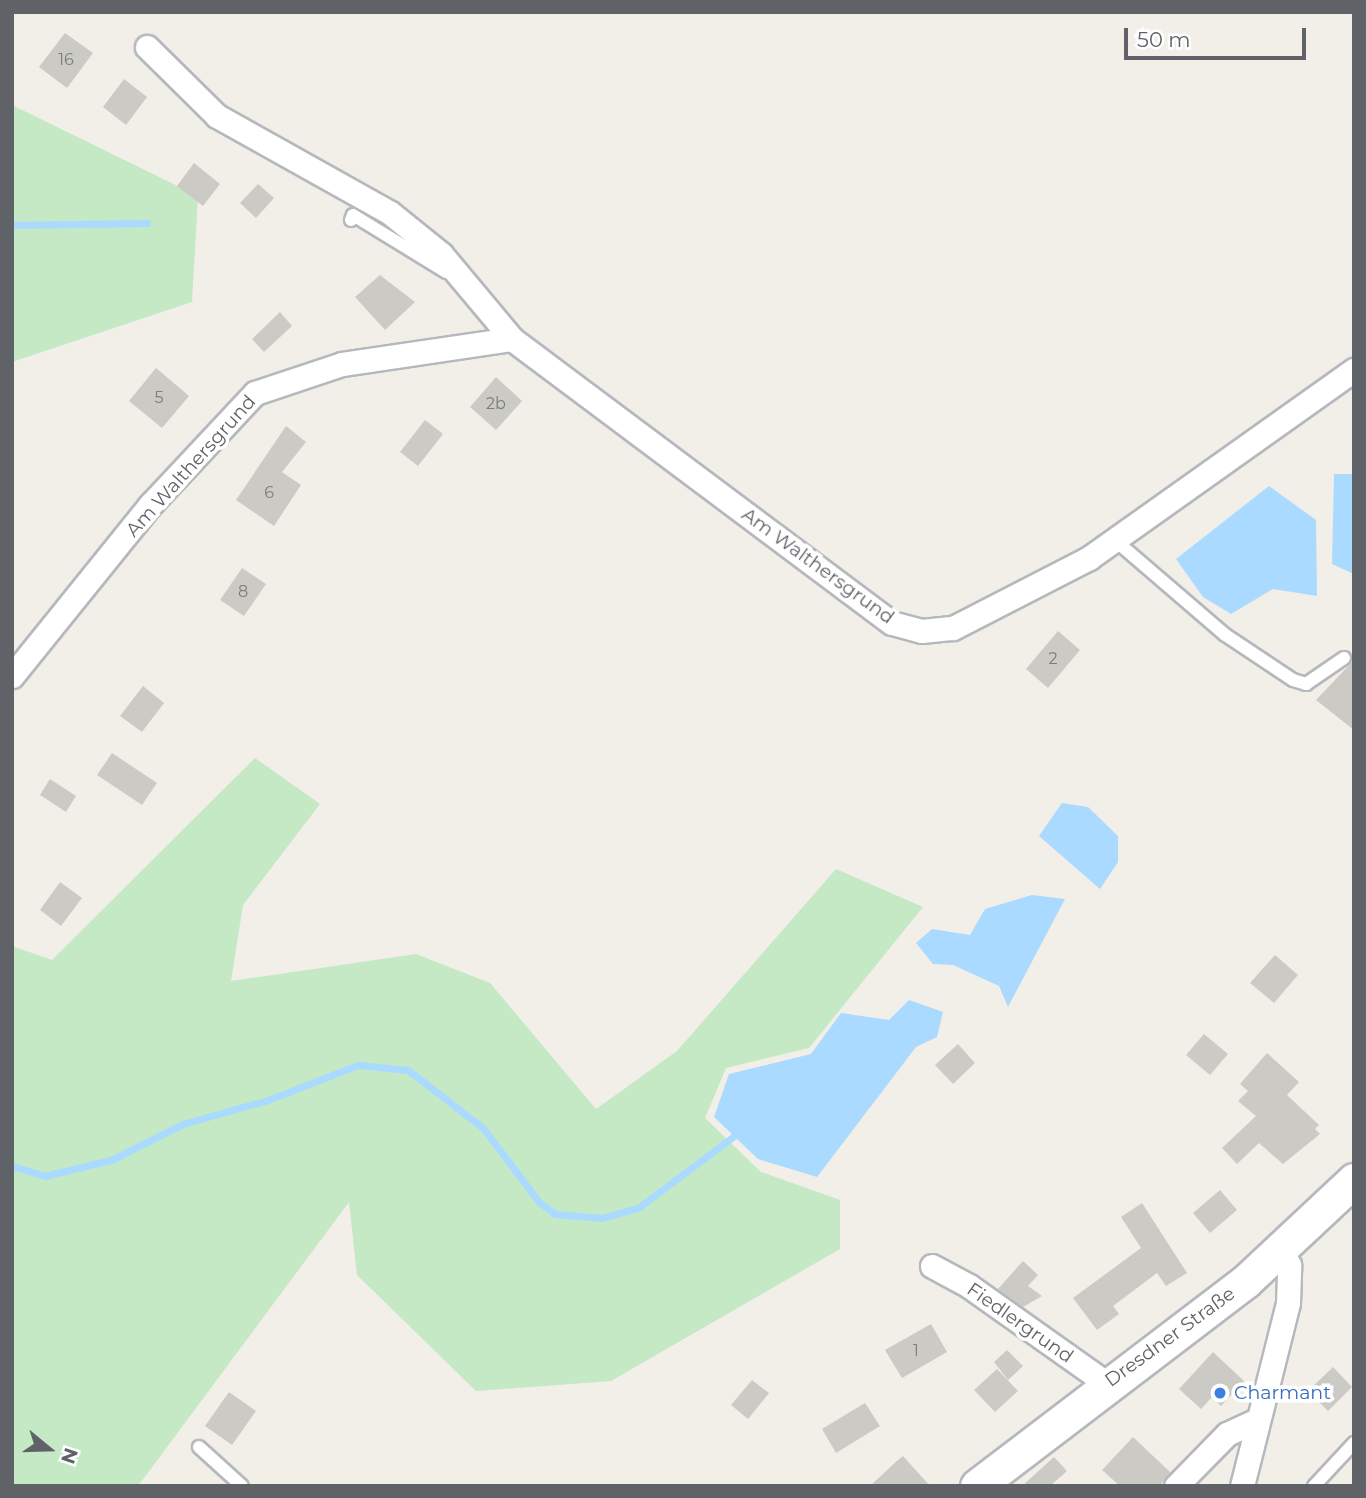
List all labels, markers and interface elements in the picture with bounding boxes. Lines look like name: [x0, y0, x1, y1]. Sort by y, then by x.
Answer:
scale bar: [1128, 14, 1310, 58]
text: 50 m: [1137, 27, 1191, 52]
house number: 16: [58, 50, 74, 70]
house number: 5: [154, 388, 164, 408]
street label: Am Walthersgrund: [121, 390, 261, 542]
house number: 2b: [486, 394, 506, 414]
house number: 6: [264, 483, 274, 503]
street label: Am Walthersgrund: [737, 503, 899, 629]
house number: 8: [238, 582, 248, 602]
house number: 2: [1048, 649, 1058, 669]
street label: Fiedlergrund: [962, 1278, 1078, 1368]
street label: Dresdner Straße: [1101, 1282, 1239, 1392]
house number: 1: [913, 1341, 919, 1361]
place label: Charmant: [1234, 1382, 1331, 1404]
marker: Charmant: [1212, 1385, 1228, 1401]
north arrow: [14, 1414, 84, 1484]
text: N: [56, 1445, 83, 1467]

